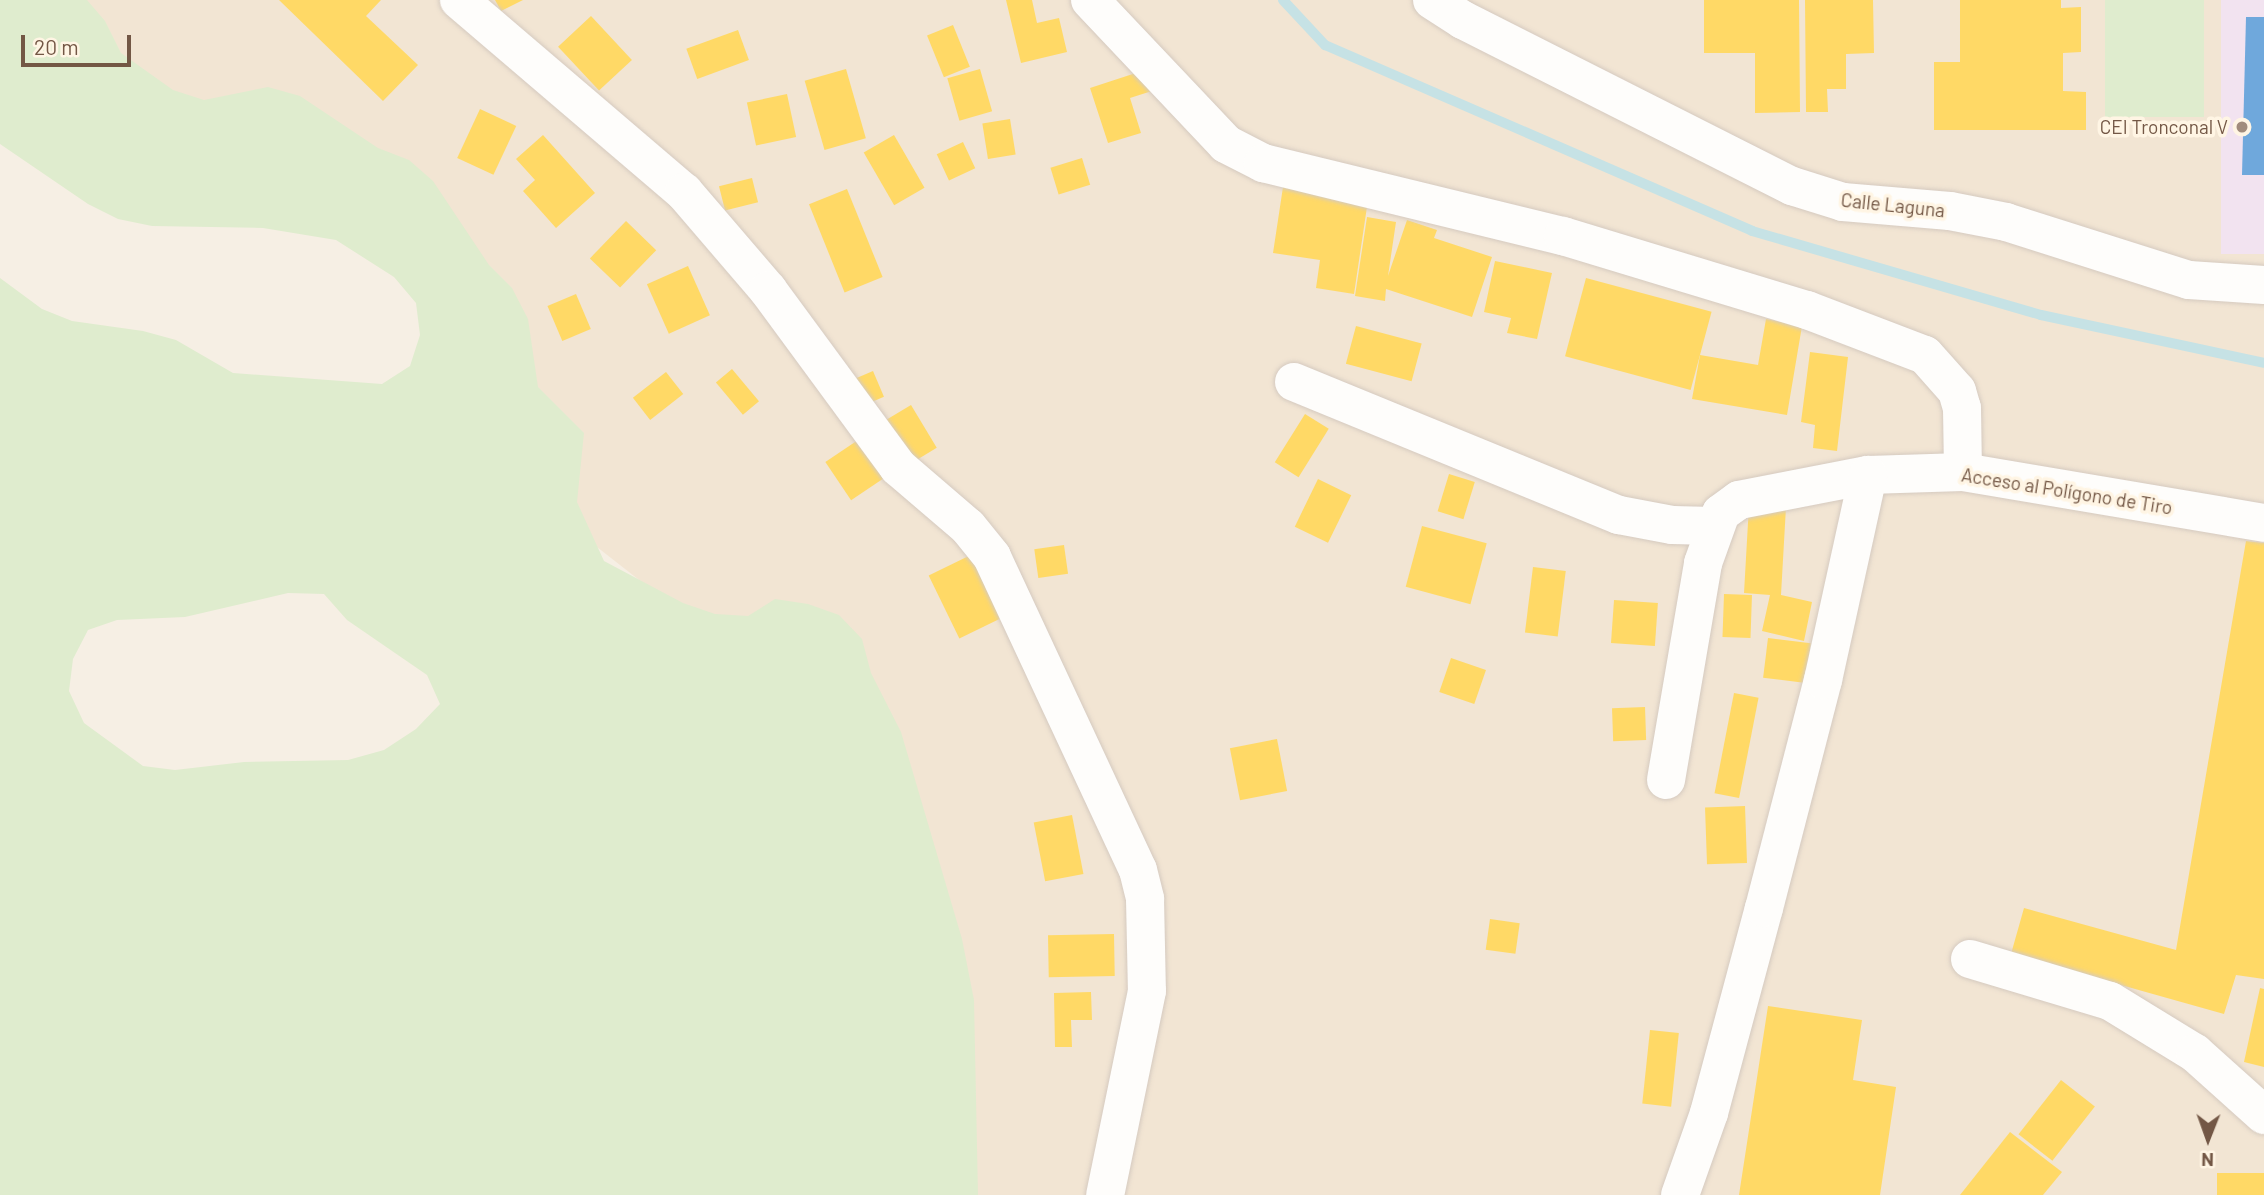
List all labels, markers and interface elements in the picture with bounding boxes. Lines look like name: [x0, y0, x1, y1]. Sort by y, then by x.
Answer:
scale bar: [24, 21, 135, 65]
text: 20 m: [34, 34, 79, 59]
place label: CEI Tronconal V: [2100, 116, 2228, 138]
marker: CEI Tronconal V: [2234, 119, 2250, 135]
street label: Calle Laguna: [1840, 188, 1946, 222]
street label: Acceso al Polígono de Tiro: [1960, 463, 2174, 519]
north arrow: [2173, 1104, 2243, 1174]
text: N: [2201, 1149, 2214, 1172]

